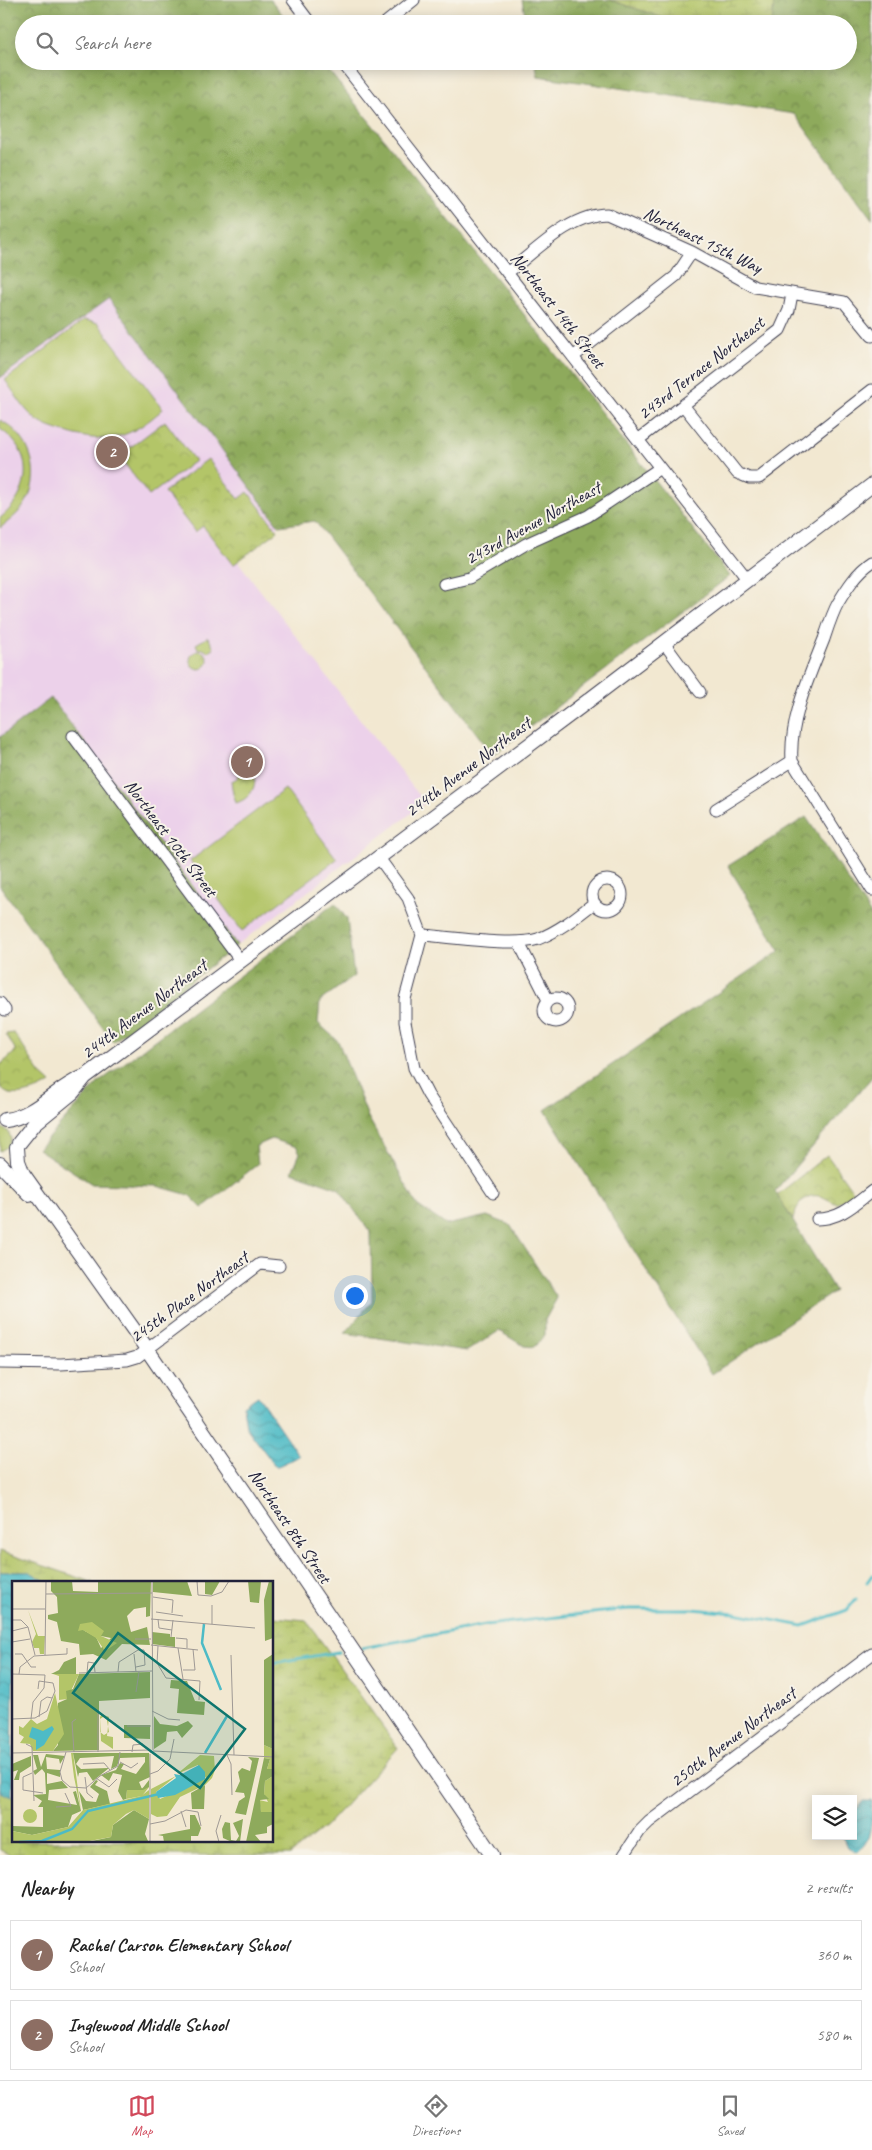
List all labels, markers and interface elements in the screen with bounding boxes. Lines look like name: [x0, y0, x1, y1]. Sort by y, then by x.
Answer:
search box: [15, 15, 857, 70]
icon: search: [33, 29, 61, 57]
text: Search here: [73, 31, 150, 55]
street label: Northeast 15th Way: [640, 202, 768, 279]
street label: Northeast 14th Street: [506, 248, 611, 374]
street label: 243rd Terrace Northeast: [633, 311, 770, 424]
pin: 2: [96, 433, 128, 471]
street label: 243rd Avenue Northeast: [462, 475, 607, 569]
street label: 244th Avenue Northeast: [401, 711, 538, 821]
pin: 1: [231, 743, 263, 781]
street label: Northeast 10th Street: [120, 775, 223, 903]
street label: 244th Avenue Northeast: [77, 953, 214, 1063]
street label: 245th Place Northeast: [125, 1245, 255, 1347]
your location: [342, 1283, 368, 1309]
street label: Northeast 8th Street: [244, 1465, 337, 1589]
inset map: [12, 1581, 274, 1842]
street label: 250th Avenue Northeast: [666, 1681, 803, 1791]
map controls: [812, 1795, 857, 1840]
button: layers: [812, 1795, 857, 1840]
text: Nearby: [20, 1875, 73, 1901]
text: 2 results: [805, 1878, 852, 1898]
text: Rachel Carson Elementary School: [68, 1933, 289, 1957]
text: 1: [33, 1945, 41, 1965]
text: 360 m: [817, 1945, 851, 1965]
text: School: [68, 1957, 102, 1977]
text: Inglewood Middle School: [68, 2013, 227, 2037]
text: 2: [33, 2025, 41, 2045]
text: 580 m: [817, 2025, 851, 2045]
text: School: [68, 2037, 102, 2057]
tab: Map: [128, 2092, 156, 2139]
tab: Directions: [412, 2092, 460, 2139]
tab: Saved: [716, 2092, 744, 2139]

